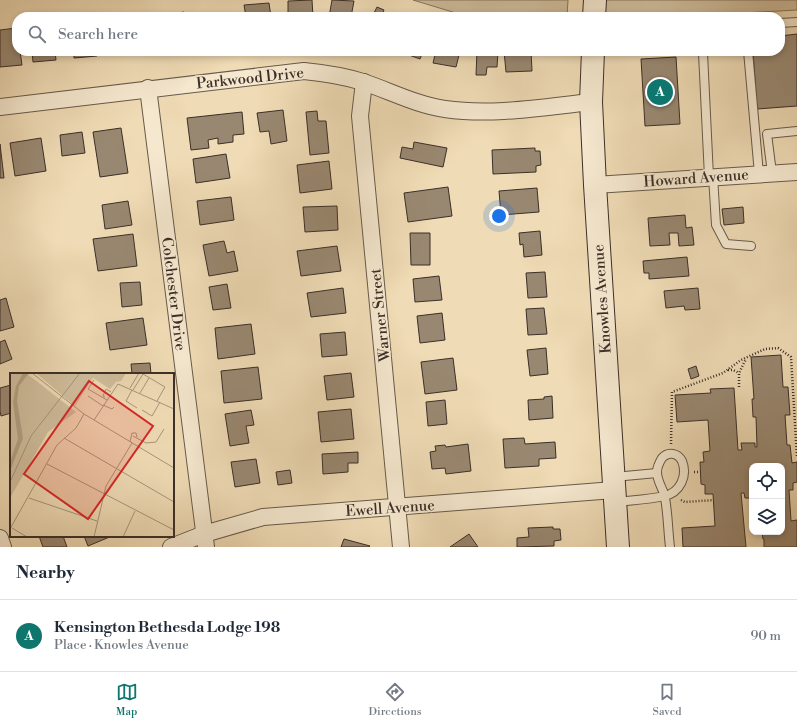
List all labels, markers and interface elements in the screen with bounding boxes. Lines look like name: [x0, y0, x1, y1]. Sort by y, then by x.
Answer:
search box: [12, 12, 785, 56]
icon: search: [26, 23, 48, 45]
text: Search here: [58, 25, 138, 44]
street label: Parkwood Drive: [195, 63, 305, 94]
pin: A: [647, 77, 673, 107]
street label: Howard Avenue: [643, 165, 749, 192]
your location: [489, 206, 509, 226]
street label: Colchester Drive: [157, 236, 190, 352]
street label: Knowles Avenue: [589, 244, 616, 354]
street label: Warner Street: [366, 267, 395, 364]
inset map: [10, 373, 174, 537]
map controls: [749, 463, 785, 535]
button: locate: [749, 463, 785, 499]
street label: Ewell Avenue: [345, 496, 435, 521]
button: layers: [749, 499, 785, 535]
text: Nearby: [16, 562, 75, 584]
text: Kensington Bethesda Lodge 198: [54, 618, 280, 637]
text: A: [24, 628, 34, 644]
text: 90 m: [750, 628, 781, 644]
text: Place · Knowles Avenue: [54, 637, 189, 653]
tab: Map: [116, 681, 138, 719]
tab: Directions: [369, 681, 422, 719]
tab: Saved: [653, 681, 681, 719]

